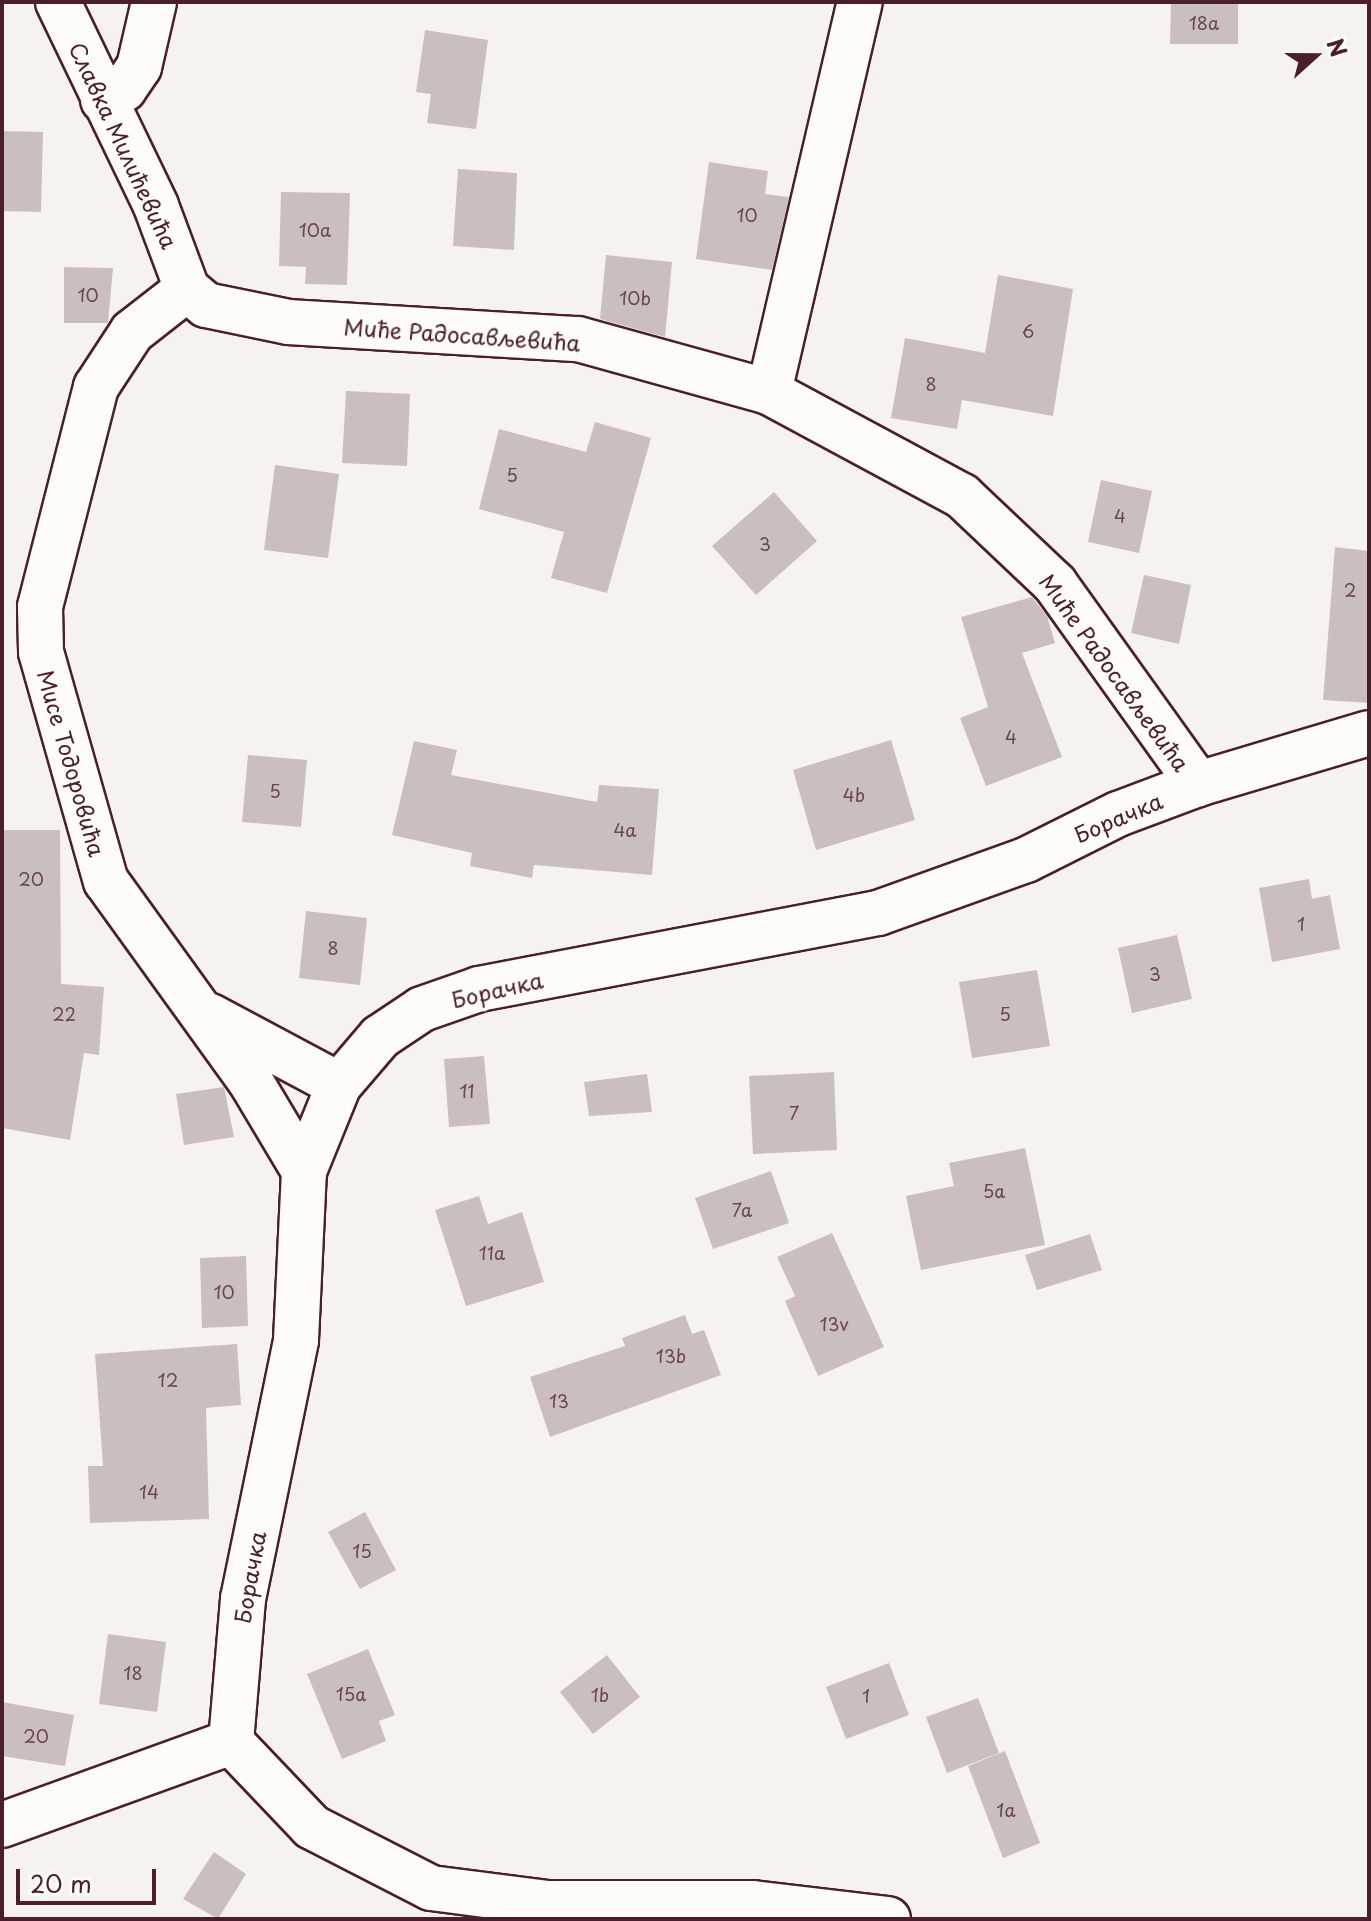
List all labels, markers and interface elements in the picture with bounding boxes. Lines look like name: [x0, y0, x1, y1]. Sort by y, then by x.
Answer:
house number: 18a: [1189, 12, 1219, 34]
north arrow: [1275, 16, 1355, 96]
text: N: [1319, 33, 1356, 61]
street label: Славка Милићевића: [64, 37, 184, 253]
house number: 10: [736, 204, 758, 226]
house number: 10a: [299, 219, 331, 241]
house number: 10: [77, 284, 99, 306]
house number: 10b: [619, 287, 651, 309]
street label: Миће Радосављевића: [342, 313, 582, 355]
house number: 6: [1022, 320, 1034, 342]
house number: 8: [925, 373, 937, 395]
house number: 5: [506, 464, 518, 486]
house number: 4: [1114, 505, 1126, 527]
house number: 3: [759, 533, 771, 555]
street label: Миће Радосављевића: [1034, 568, 1196, 776]
house number: 2: [1344, 579, 1356, 601]
street label: Мисе Тодоровића: [33, 666, 111, 860]
house number: 4: [1005, 726, 1017, 748]
house number: 5: [269, 780, 281, 802]
house number: 4b: [843, 784, 865, 806]
street label: Борачка: [1070, 787, 1166, 847]
house number: 4a: [613, 819, 637, 841]
house number: 20: [18, 868, 44, 890]
house number: 1: [1297, 913, 1305, 935]
house number: 8: [327, 937, 339, 959]
house number: 3: [1149, 963, 1161, 985]
street label: Борачка: [449, 966, 545, 1012]
house number: 22: [52, 1003, 76, 1025]
house number: 5: [999, 1003, 1011, 1025]
house number: 11: [459, 1080, 475, 1102]
house number: 7: [789, 1102, 799, 1124]
house number: 5a: [983, 1180, 1005, 1202]
house number: 7a: [732, 1199, 752, 1221]
house number: 11a: [479, 1242, 505, 1264]
house number: 10: [213, 1281, 235, 1303]
house number: 13v: [819, 1313, 849, 1335]
house number: 13b: [656, 1345, 686, 1367]
house number: 12: [158, 1369, 178, 1391]
house number: 13: [549, 1390, 569, 1412]
house number: 14: [139, 1481, 159, 1503]
street label: Борачка: [228, 1529, 270, 1625]
house number: 15: [352, 1540, 372, 1562]
house number: 18: [123, 1662, 143, 1684]
house number: 15a: [336, 1683, 366, 1705]
house number: 1b: [591, 1684, 609, 1706]
house number: 1: [862, 1685, 870, 1707]
house number: 20: [23, 1725, 49, 1747]
house number: 1a: [996, 1799, 1016, 1821]
scale bar: [20, 1853, 160, 1903]
text: 20 m: [30, 1865, 92, 1901]

